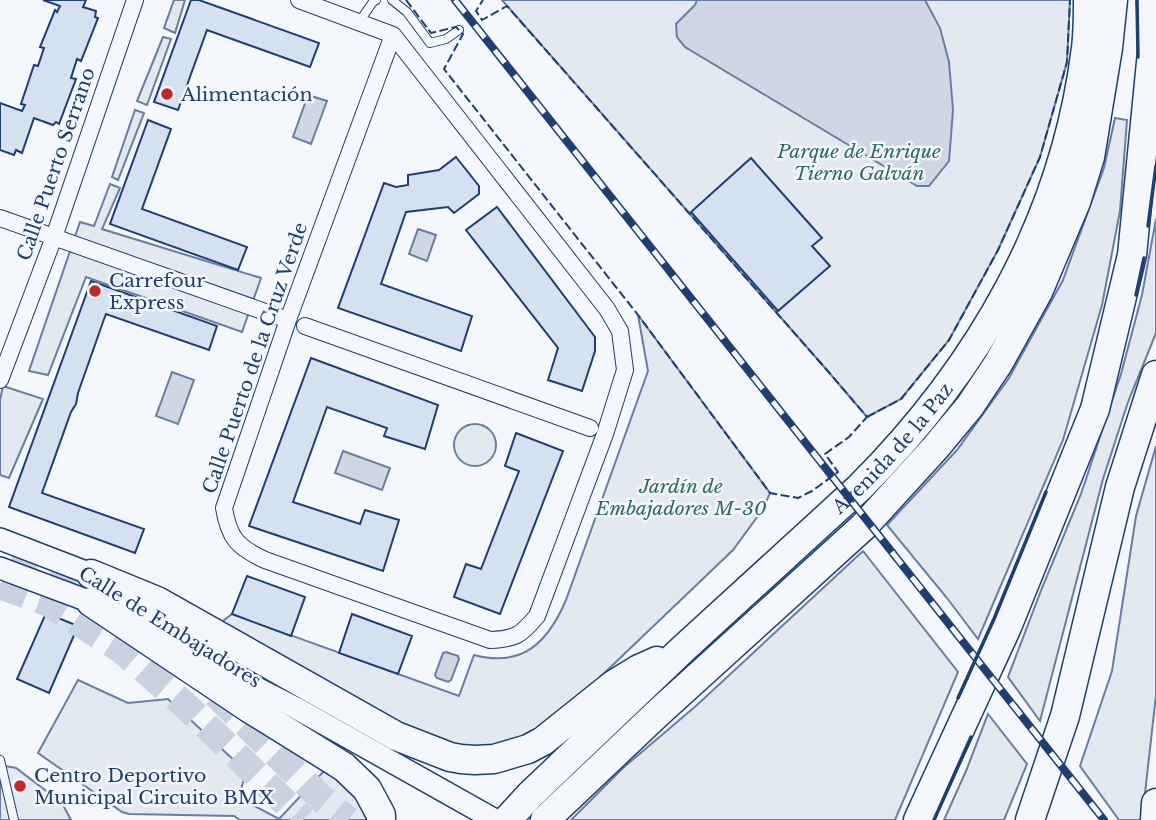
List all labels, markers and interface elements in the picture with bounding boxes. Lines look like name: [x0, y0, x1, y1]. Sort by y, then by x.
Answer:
street label: Calle Puerto Serrano: [12, 64, 100, 264]
place label: Alimentación: [180, 83, 313, 106]
marker: Alimentación: [159, 86, 175, 102]
park label: Parque de Enrique Tierno Galván: [776, 140, 941, 185]
street label: Calle Puerto de la Cruz Verde: [198, 219, 312, 497]
place label: Carrefour Express: [109, 269, 205, 314]
marker: Carrefour Express: [87, 283, 103, 299]
street label: Avenida de la Paz: [827, 378, 957, 519]
park label: Jardín de Embajadores M-30: [595, 475, 766, 520]
street label: Calle de Embajadores: [75, 561, 265, 693]
place label: Centro Deportivo Municipal Circuito BMX: [34, 764, 275, 809]
marker: Centro Deportivo Municipal Circuito BMX: [12, 778, 28, 794]

